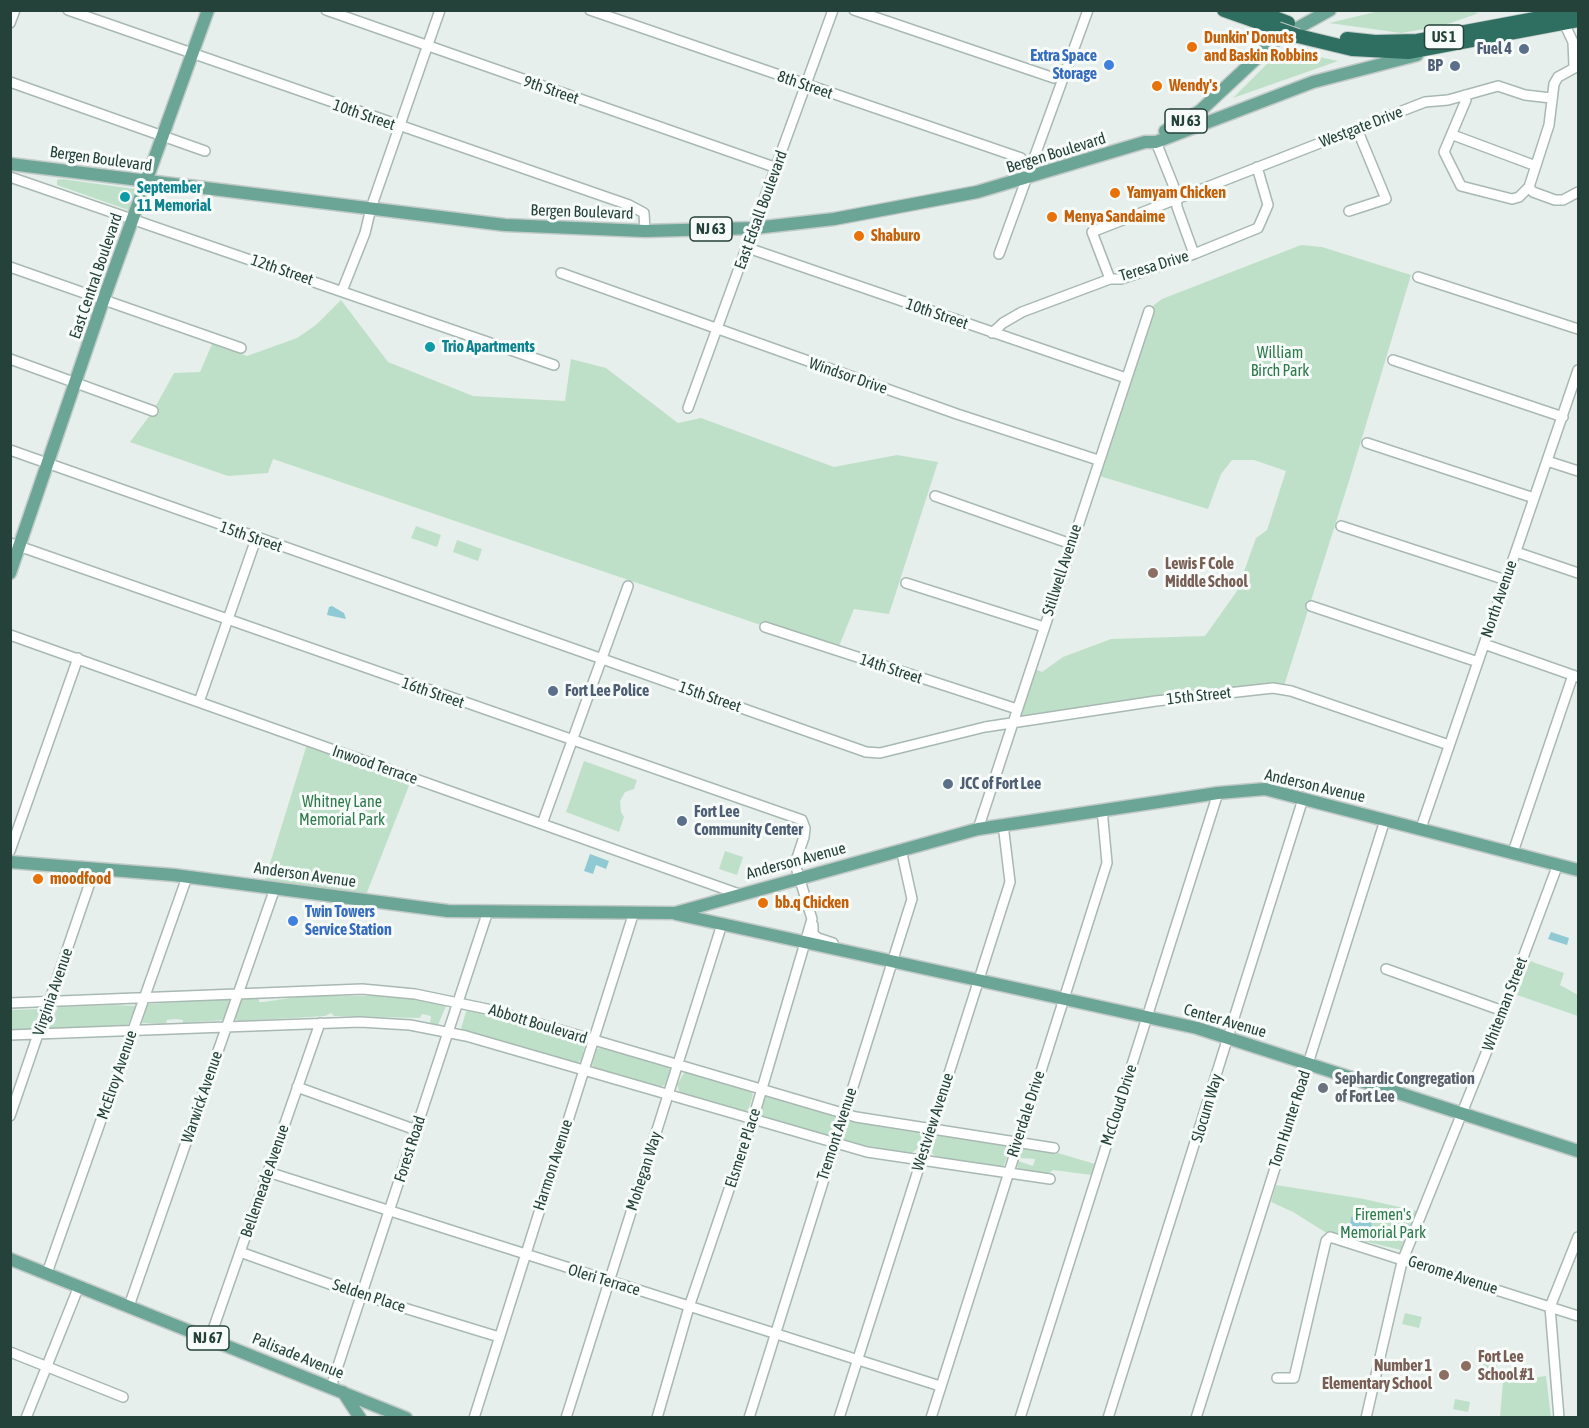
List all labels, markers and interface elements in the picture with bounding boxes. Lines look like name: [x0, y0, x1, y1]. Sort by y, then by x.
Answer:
road number: US 1: [1424, 25, 1464, 49]
place label: Dunkin' Donuts and Baskin Robbins: [1204, 28, 1318, 66]
place label: Fuel 4: [1477, 39, 1512, 59]
marker: Dunkin' Donuts and Baskin Robbins: [1185, 40, 1199, 54]
marker: Fuel 4: [1517, 42, 1531, 56]
place label: Extra Space Storage: [1030, 46, 1097, 84]
place label: BP: [1428, 56, 1443, 76]
marker: Extra Space Storage: [1102, 58, 1116, 72]
marker: BP: [1448, 59, 1462, 73]
street label: 8th Street: [775, 67, 835, 103]
street label: 9th Street: [521, 72, 581, 108]
place label: Wendy's: [1169, 76, 1218, 96]
marker: Wendy's: [1150, 79, 1164, 93]
street label: 10th Street: [330, 95, 398, 135]
street label: Westgate Drive: [1317, 102, 1405, 152]
road number: NJ 63: [1165, 109, 1207, 133]
street label: Bergen Boulevard: [1004, 129, 1108, 177]
street label: Bergen Boulevard: [49, 142, 153, 176]
street label: East Edsall Boulevard: [731, 148, 791, 272]
place label: September 11 Memorial: [137, 178, 211, 216]
place label: Yamyam Chicken: [1127, 183, 1226, 203]
marker: Yamyam Chicken: [1108, 186, 1122, 200]
marker: September 11 Memorial: [118, 190, 132, 204]
street label: Bergen Boulevard: [530, 201, 634, 223]
place label: Menya Sandaime: [1064, 207, 1165, 227]
street label: East Central Boulevard: [65, 210, 127, 342]
marker: Menya Sandaime: [1045, 210, 1059, 224]
road number: NJ 63: [690, 217, 732, 241]
place label: Shaburo: [871, 226, 920, 246]
marker: Shaburo: [852, 229, 866, 243]
street label: Teresa Drive: [1117, 246, 1191, 286]
street label: 12th Street: [248, 250, 316, 290]
street label: 10th Street: [903, 294, 971, 334]
place label: Trio Apartments: [442, 337, 535, 357]
marker: Trio Apartments: [423, 340, 437, 354]
park label: William Birch Park: [1251, 343, 1309, 381]
street label: Windsor Drive: [806, 354, 890, 398]
street label: 15th Street: [217, 517, 285, 557]
street label: Stillwell Avenue: [1038, 522, 1086, 618]
place label: Lewis F Cole Middle School: [1165, 554, 1248, 592]
street label: North Avenue: [1477, 558, 1521, 640]
marker: Lewis F Cole Middle School: [1146, 566, 1160, 580]
street label: 14th Street: [857, 650, 925, 688]
street label: 16th Street: [399, 673, 467, 713]
street label: 15th Street: [676, 677, 744, 717]
place label: Fort Lee Police: [565, 681, 649, 701]
street label: 15th Street: [1166, 683, 1232, 709]
marker: Fort Lee Police: [546, 684, 560, 698]
street label: Inwood Terrace: [330, 741, 420, 789]
street label: Anderson Avenue: [1263, 765, 1367, 807]
place label: JCC of Fort Lee: [960, 774, 1041, 794]
marker: JCC of Fort Lee: [941, 777, 955, 791]
park label: Whitney Lane Memorial Park: [299, 792, 385, 830]
place label: Fort Lee Community Center: [694, 802, 803, 840]
marker: Fort Lee Community Center: [675, 814, 689, 828]
street label: Anderson Avenue: [744, 838, 848, 884]
street label: Anderson Avenue: [253, 858, 357, 892]
place label: moodfood: [50, 869, 111, 889]
marker: moodfood: [31, 872, 45, 886]
place label: bb.q Chicken: [775, 893, 849, 913]
marker: bb.q Chicken: [756, 896, 770, 910]
place label: Twin Towers Service Station: [305, 902, 392, 940]
marker: Twin Towers Service Station: [286, 914, 300, 928]
street label: Virginia Avenue: [29, 946, 77, 1038]
street label: Whiteman Street: [1478, 954, 1532, 1054]
street label: Abbott Boulevard: [486, 1000, 590, 1048]
street label: Center Avenue: [1181, 1000, 1269, 1042]
street label: McElroy Avenue: [93, 1028, 141, 1122]
street label: Warwick Avenue: [177, 1049, 227, 1145]
street label: McCloud Drive: [1097, 1062, 1141, 1148]
street label: Riverdale Drive: [1003, 1068, 1049, 1160]
street label: Tom Hunter Road: [1265, 1068, 1315, 1170]
place label: Sephardic Congregation of Fort Lee: [1335, 1069, 1475, 1107]
street label: Westview Avenue: [908, 1071, 958, 1173]
street label: Slocum Way: [1187, 1071, 1227, 1145]
marker: Sephardic Congregation of Fort Lee: [1316, 1081, 1330, 1095]
street label: Tremont Avenue: [813, 1085, 861, 1183]
street label: Elsmere Place: [721, 1106, 765, 1190]
street label: Forest Road: [390, 1113, 430, 1185]
street label: Harmon Avenue: [529, 1117, 577, 1213]
street label: Bellemeade Avenue: [237, 1122, 293, 1240]
street label: Mohegan Way: [622, 1129, 666, 1213]
park label: Firemen's Memorial Park: [1340, 1205, 1426, 1243]
street label: Gerome Avenue: [1406, 1251, 1500, 1299]
street label: Oleri Terrace: [566, 1260, 642, 1300]
street label: Selden Place: [330, 1275, 408, 1317]
road number: NJ 67: [187, 1326, 229, 1350]
street label: Palisade Avenue: [249, 1329, 347, 1383]
place label: Fort Lee School #1: [1478, 1347, 1534, 1385]
place label: Number 1 Elementary School: [1322, 1356, 1432, 1394]
marker: Fort Lee School #1: [1459, 1359, 1473, 1373]
marker: Number 1 Elementary School: [1437, 1368, 1451, 1382]

